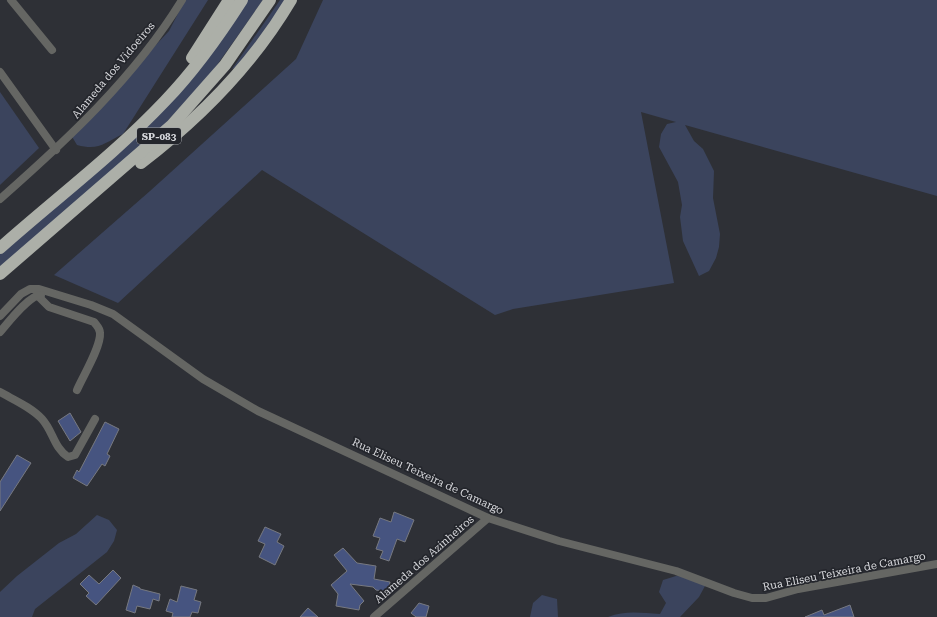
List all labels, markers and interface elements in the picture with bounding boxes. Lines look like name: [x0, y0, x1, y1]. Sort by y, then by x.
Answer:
street label: Alameda dos Vidoeiros: [69, 19, 158, 121]
road number: SP-083: [137, 128, 181, 144]
street label: Rua Eliseu Teixeira de Camargo: [350, 436, 506, 517]
street label: Alameda dos Azinheiros: [372, 513, 477, 606]
street label: Rua Eliseu Teixeira de Camargo: [761, 549, 927, 594]

